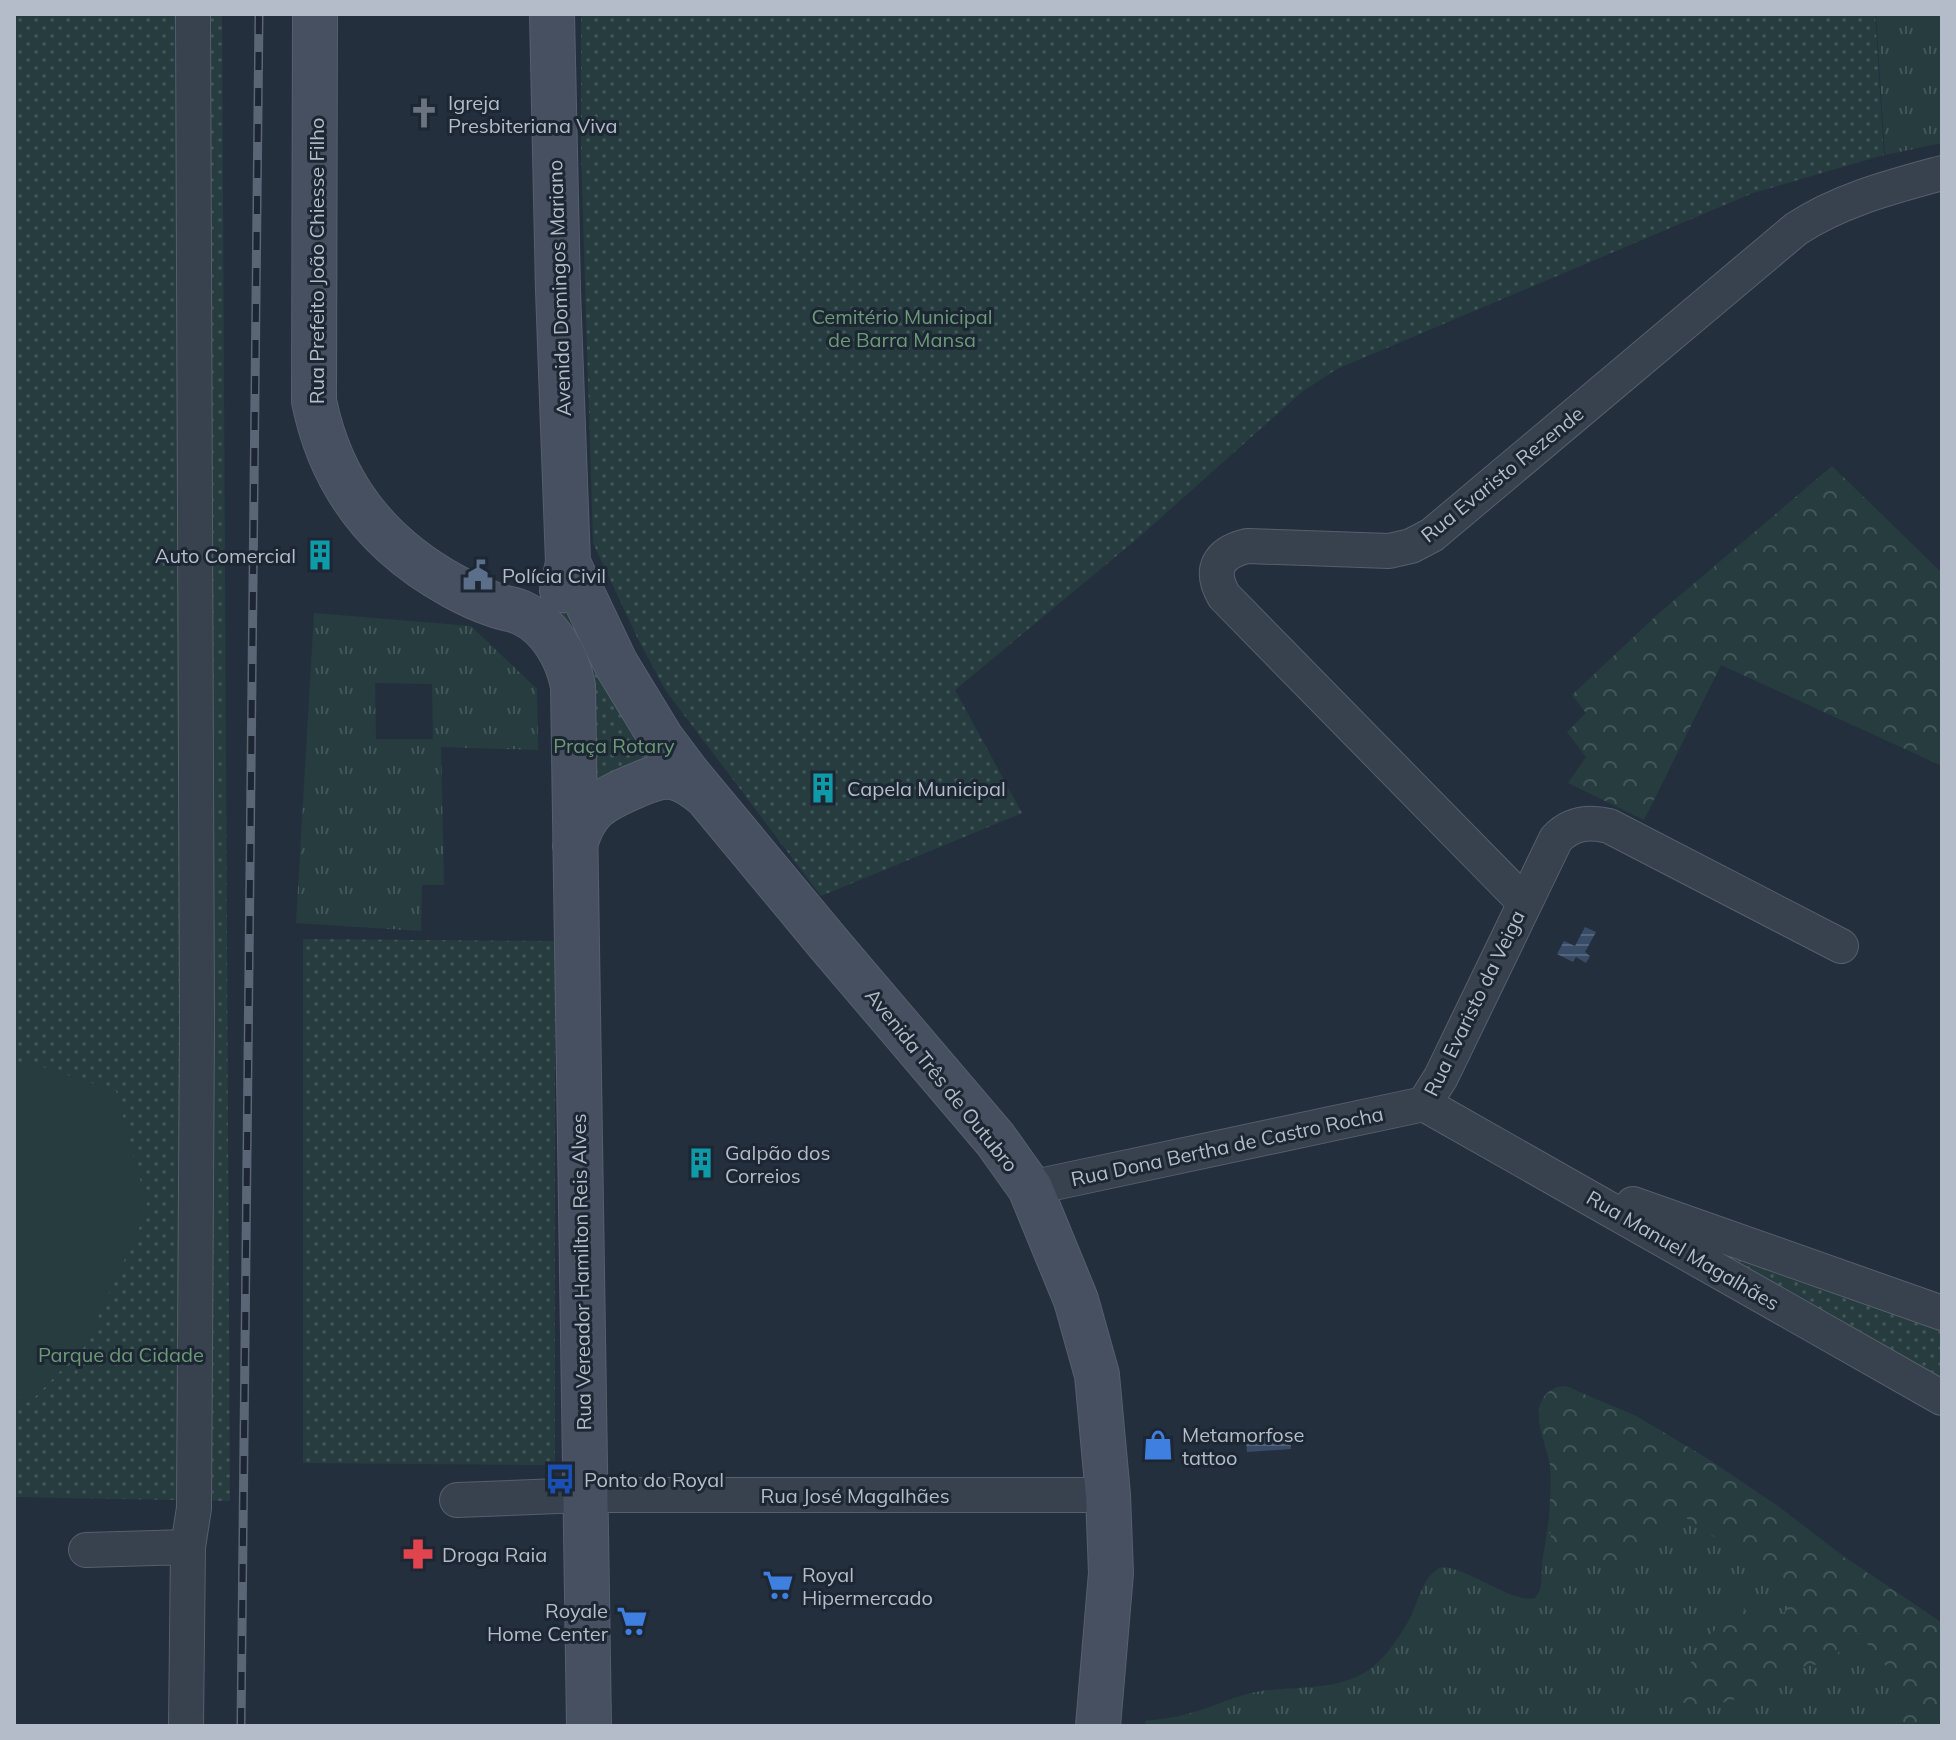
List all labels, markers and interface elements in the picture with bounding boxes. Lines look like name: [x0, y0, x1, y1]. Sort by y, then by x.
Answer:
place label: Igreja Presbiteriana Viva: [448, 90, 617, 138]
church icon: Igreja Presbiteriana Viva: [407, 96, 441, 130]
street label: Rua Prefeito João Chiesse Filho: [304, 118, 329, 404]
street label: Avenida Domingos Mariano: [542, 159, 576, 417]
park label: Cemitério Municipal de Barra Mansa: [811, 304, 993, 352]
street label: Rua Evaristo Rezende: [1416, 401, 1588, 547]
building icon: Auto Comercial: [303, 538, 337, 572]
place label: Auto Comercial: [155, 543, 296, 568]
public building icon: Polícia Civil: [461, 558, 495, 592]
place label: Polícia Civil: [502, 563, 606, 588]
park label: Praça Rotary: [553, 733, 675, 758]
building icon: Capela Municipal: [806, 771, 840, 805]
place label: Capela Municipal: [847, 776, 1006, 801]
street label: Rua Evaristo da Veiga: [1418, 906, 1530, 1100]
street label: Avenida Três de Outubro: [860, 983, 1024, 1177]
street label: Rua Dona Bertha de Castro Rocha: [1068, 1101, 1386, 1191]
street label: Rua Vereador Hamilton Reis Alves: [566, 1113, 596, 1431]
place label: Galpão dos Correios: [725, 1140, 830, 1188]
building icon: Galpão dos Correios: [684, 1146, 718, 1180]
street label: Rua Manuel Magalhães: [1582, 1185, 1784, 1315]
park label: Parque da Cidade: [38, 1342, 204, 1367]
place label: Metamorfose tattoo: [1182, 1422, 1305, 1470]
shop icon: Metamorfose tattoo: [1141, 1428, 1175, 1462]
bus stop icon: Ponto do Royal: [543, 1462, 577, 1496]
place label: Ponto do Royal: [584, 1467, 724, 1492]
street label: Rua José Magalhães: [760, 1483, 950, 1508]
pharmacy icon: Droga Raia: [401, 1537, 435, 1571]
place label: Droga Raia: [442, 1542, 547, 1567]
place label: Royal Hipermercado: [802, 1562, 933, 1610]
supermarket icon: Royal Hipermercado: [761, 1568, 795, 1602]
place label: Royale Home Center: [487, 1598, 609, 1646]
supermarket icon: Royale Home Center: [615, 1604, 649, 1638]

